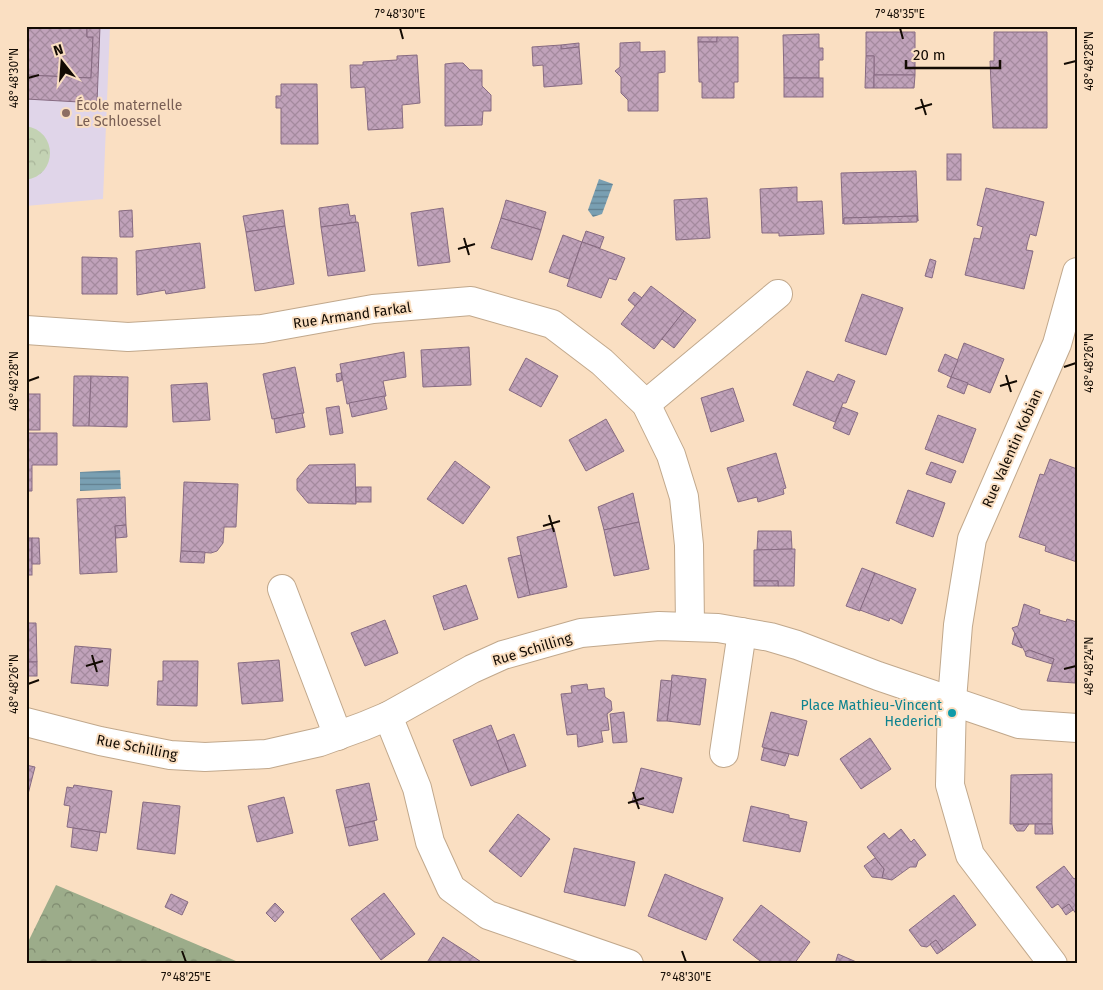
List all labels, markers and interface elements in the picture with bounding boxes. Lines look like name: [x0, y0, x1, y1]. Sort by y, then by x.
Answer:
text: 7°48'30"E: [375, 7, 425, 21]
text: 7°48'35"E: [875, 7, 925, 21]
text: 48°48'28"N: [1082, 31, 1096, 91]
north arrow: [38, 38, 88, 88]
scale bar: [906, 38, 999, 70]
text: N: [51, 41, 65, 60]
text: 20 m: [913, 46, 946, 64]
text: 48°48'30"N: [7, 48, 21, 108]
place label: École maternelle Le Schloessel: [76, 96, 182, 130]
marker: École maternelle Le Schloessel: [60, 107, 72, 119]
street label: Rue Armand Farkal: [292, 299, 412, 332]
text: 48°48'26"N: [1082, 333, 1096, 393]
text: 48°48'28"N: [7, 351, 21, 411]
street label: Rue Valentin Kobian: [979, 386, 1046, 510]
street label: Rue Schilling: [490, 629, 575, 670]
text: 48°48'24"N: [1082, 636, 1096, 696]
text: 48°48'26"N: [7, 654, 21, 714]
place label: Place Mathieu-Vincent Hederich: [801, 697, 943, 730]
marker: Place Mathieu-Vincent Hederich: [946, 707, 958, 719]
street label: Rue Schilling: [95, 731, 180, 764]
text: 7°48'25"E: [161, 970, 211, 984]
text: 7°48'30"E: [661, 970, 711, 984]

